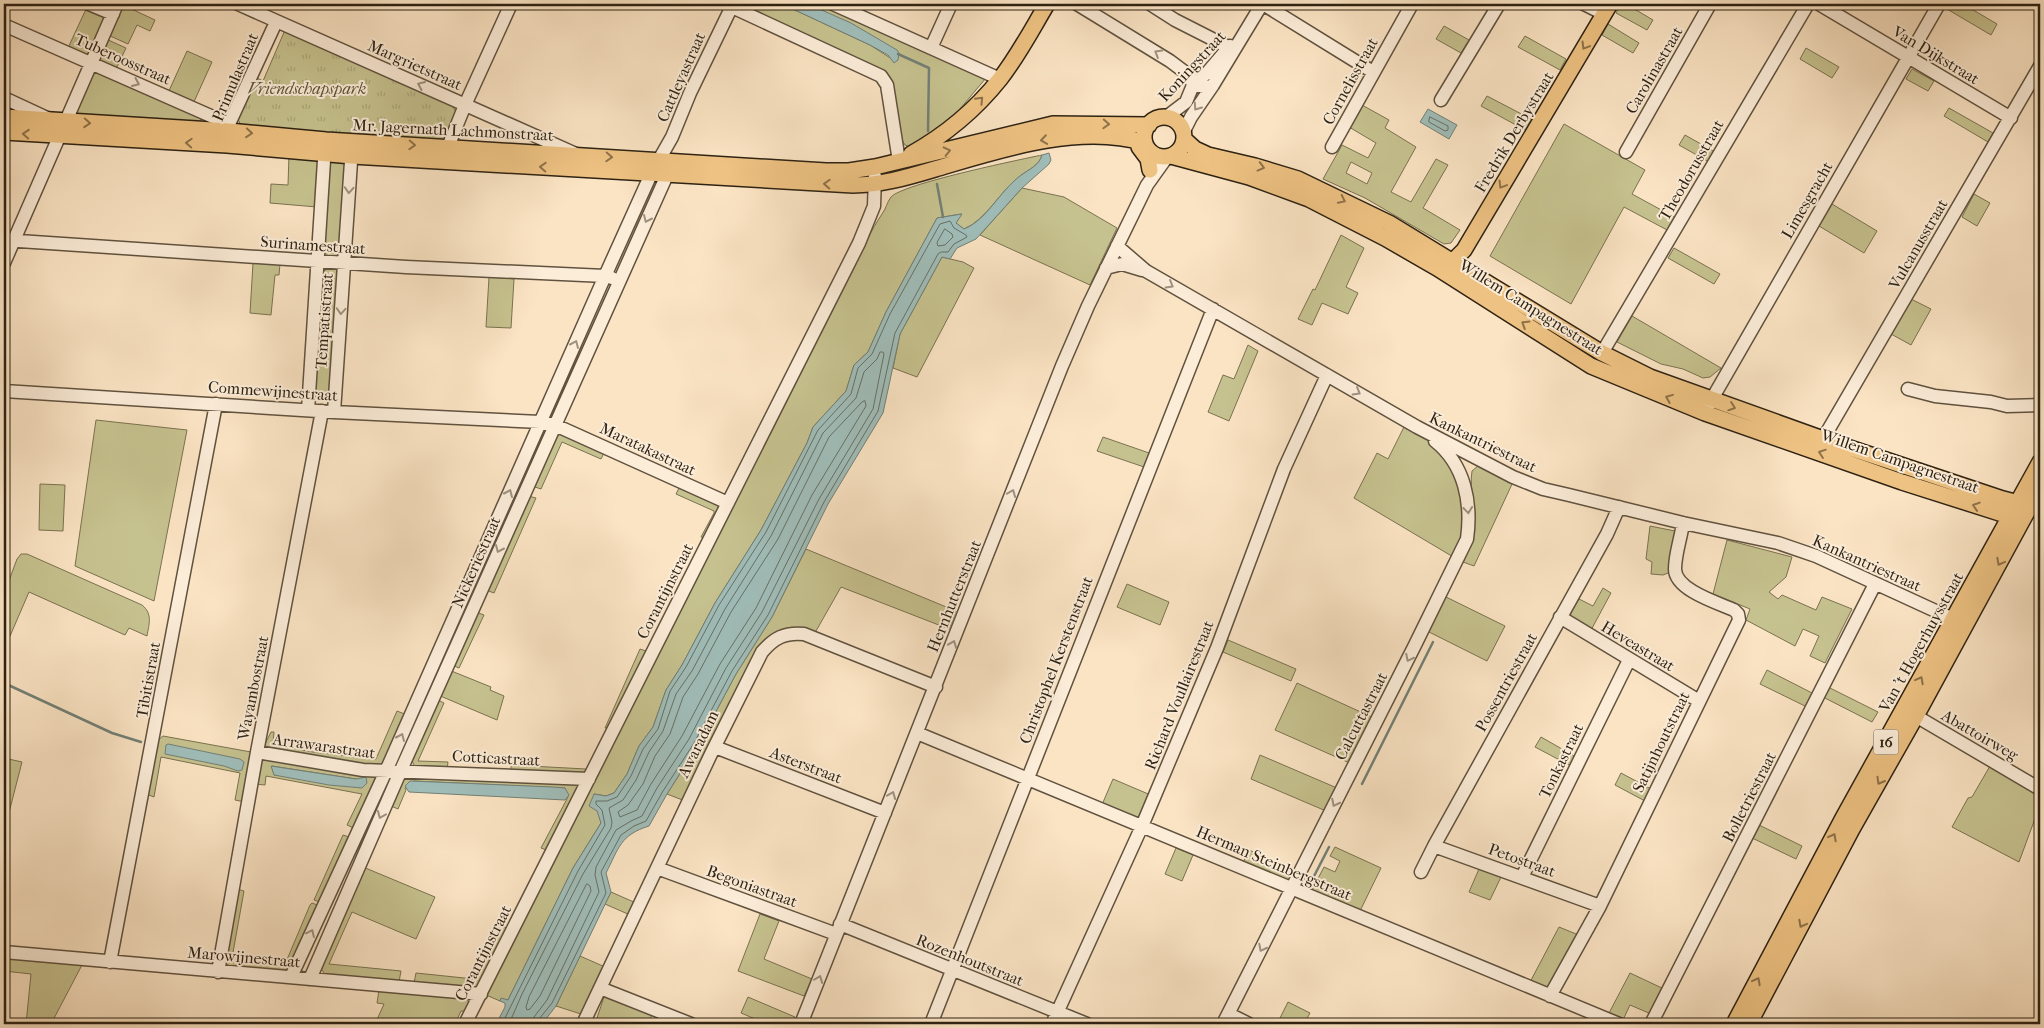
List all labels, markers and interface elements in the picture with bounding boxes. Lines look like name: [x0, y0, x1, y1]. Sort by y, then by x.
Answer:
street label: Van Dijkstraat: [1888, 21, 1983, 88]
street label: Carolinastraat: [1621, 23, 1687, 117]
street label: Koningstraat: [1154, 26, 1230, 105]
street label: Tuberoosstraat: [72, 29, 174, 89]
street label: Cattleyastraat: [653, 29, 709, 125]
street label: Primulastraat: [208, 30, 262, 124]
street label: Cornelisstraat: [1318, 34, 1382, 128]
street label: Margrietstraat: [365, 36, 465, 94]
one-way arrow: [1582, 40, 1592, 49]
one-way arrow: [1154, 50, 1163, 60]
street label: Fredrik Derbystraat: [1470, 68, 1558, 196]
one-way arrow: [131, 76, 140, 87]
park label: Vriendschapspark: [248, 79, 366, 98]
one-way arrow: [417, 81, 426, 92]
one-way arrow: [974, 97, 983, 106]
one-way arrow: [1194, 101, 1203, 111]
street label: Mr. Jagernath Lachmonstraat: [352, 115, 554, 145]
street label: Theodorusstraat: [1654, 116, 1728, 224]
one-way arrow: [84, 117, 92, 128]
one-way arrow: [1102, 119, 1110, 129]
one-way arrow: [22, 128, 30, 139]
one-way arrow: [246, 128, 254, 139]
one-way arrow: [1040, 135, 1049, 145]
one-way arrow: [184, 138, 192, 149]
one-way arrow: [408, 139, 416, 150]
one-way arrow: [942, 146, 950, 156]
one-way arrow: [605, 152, 613, 162]
street label: Limesgracht: [1777, 158, 1837, 242]
one-way arrow: [539, 162, 547, 173]
one-way arrow: [1256, 162, 1264, 172]
one-way arrow: [823, 178, 831, 189]
one-way arrow: [1499, 180, 1509, 189]
one-way arrow: [344, 187, 355, 195]
one-way arrow: [1337, 193, 1346, 204]
street label: Vulcanusstraat: [1884, 195, 1952, 293]
one-way arrow: [642, 214, 653, 223]
street label: Surinamestraat: [260, 232, 367, 258]
street label: Willem Campagnestraat: [1455, 254, 1607, 359]
street label: Tempatistraat: [311, 272, 337, 370]
one-way arrow: [1165, 278, 1174, 288]
one-way arrow: [336, 308, 347, 316]
one-way arrow: [1522, 321, 1531, 331]
one-way arrow: [568, 340, 579, 349]
street label: Commewijnestraat: [208, 377, 339, 405]
one-way arrow: [1351, 386, 1360, 396]
one-way arrow: [1666, 394, 1674, 404]
one-way arrow: [1727, 401, 1735, 411]
street label: Kankantriestraat: [1426, 408, 1540, 476]
street label: Maratakastraat: [597, 418, 699, 480]
street label: Willem Campagnestraat: [1817, 425, 1982, 497]
one-way arrow: [1819, 449, 1827, 459]
one-way arrow: [502, 489, 513, 498]
one-way arrow: [1006, 489, 1016, 498]
one-way arrow: [1972, 501, 1981, 511]
one-way arrow: [1462, 506, 1473, 514]
street label: Nickeriestraat: [447, 513, 505, 611]
street label: Kankantriestraat: [1810, 530, 1925, 596]
street label: Hernhutterstraat: [923, 537, 985, 655]
street label: Corantijnstraat: [633, 540, 697, 642]
one-way arrow: [495, 544, 506, 553]
one-way arrow: [1996, 556, 2006, 565]
street label: Van 't Hogerhuysstraat: [1874, 569, 1967, 716]
street label: Christophel Kerstenstraat: [1015, 573, 1097, 746]
street label: Richard Voullairestraat: [1140, 617, 1218, 772]
street label: Heveastraat: [1598, 617, 1678, 675]
street label: Possentriestraat: [1471, 629, 1541, 735]
street label: Wayambostraat: [233, 634, 273, 743]
street label: Tibitistraat: [132, 640, 164, 720]
one-way arrow: [947, 641, 957, 649]
one-way arrow: [1405, 653, 1415, 662]
street label: Calcuttastraat: [1331, 669, 1391, 763]
one-way arrow: [1914, 676, 1924, 685]
street label: Satijnhoutstraat: [1628, 688, 1694, 796]
street label: Abattoirweg: [1937, 705, 2022, 765]
street label: Awaradam: [673, 707, 723, 782]
street label: Tonkastraat: [1535, 720, 1587, 802]
street label: Arrawarastraat: [271, 729, 377, 763]
road number: 16: [1874, 730, 1898, 754]
one-way arrow: [394, 733, 405, 742]
street label: Asterstraat: [766, 742, 845, 788]
street label: Cotticastraat: [451, 746, 541, 770]
street label: Bolletriestraat: [1718, 748, 1780, 845]
one-way arrow: [1876, 776, 1886, 785]
one-way arrow: [886, 791, 896, 800]
one-way arrow: [1331, 798, 1341, 807]
one-way arrow: [377, 810, 388, 819]
street label: Herman Steinbergstraat: [1193, 822, 1355, 904]
one-way arrow: [1827, 834, 1837, 843]
street label: Petostraat: [1486, 839, 1558, 881]
street label: Begoniastraat: [704, 861, 800, 911]
street label: Corantijnstraat: [451, 902, 515, 1004]
one-way arrow: [1798, 918, 1808, 927]
one-way arrow: [305, 929, 316, 938]
street label: Rozenhoutstraat: [913, 930, 1027, 990]
street label: Marowijnestraat: [187, 943, 302, 971]
one-way arrow: [1258, 943, 1268, 952]
one-way arrow: [813, 975, 823, 984]
one-way arrow: [1751, 977, 1761, 986]

